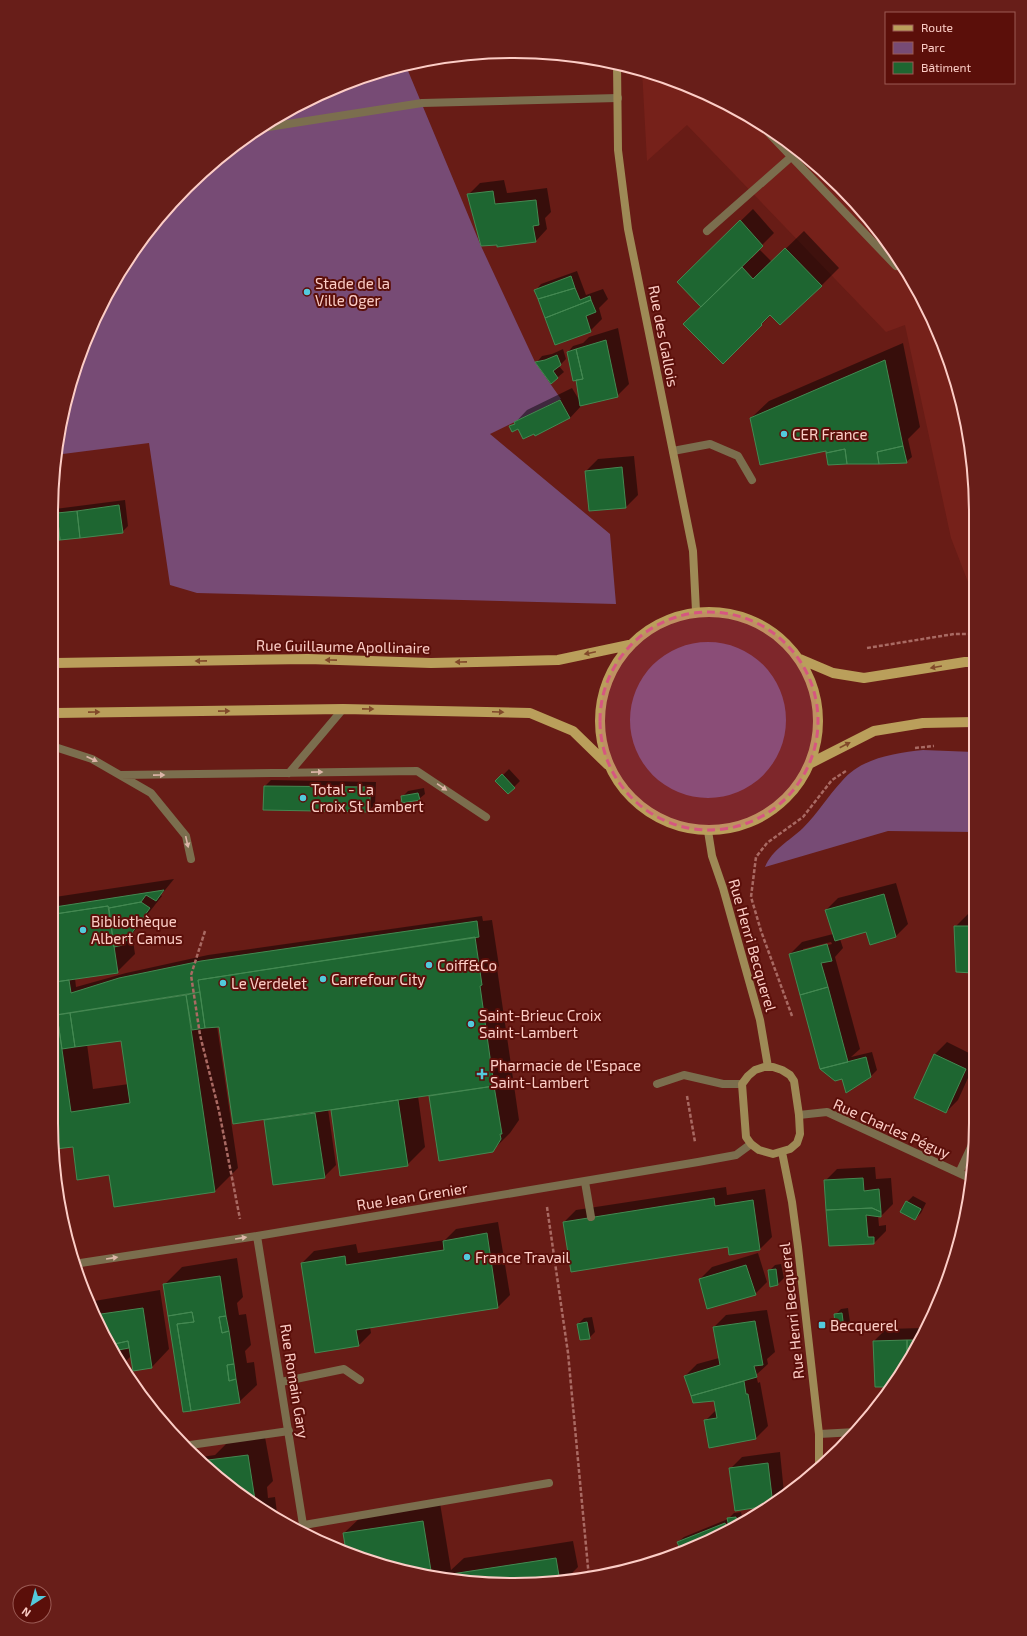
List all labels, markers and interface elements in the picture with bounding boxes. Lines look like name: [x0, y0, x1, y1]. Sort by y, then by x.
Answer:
legend: [885, 12, 1015, 84]
text: Route: [921, 20, 953, 34]
text: Parc: [921, 40, 945, 54]
text: Bâtiment: [921, 60, 972, 74]
place label: Stade de la Ville Oger: [315, 274, 390, 309]
street label: Rue des Gallois: [645, 284, 683, 388]
marker: Stade de la Ville Oger: [302, 287, 312, 297]
place label: CER France: [792, 425, 868, 443]
marker: CER France: [779, 429, 789, 439]
street label: Rue Guillaume Apollinaire: [256, 635, 430, 657]
one-way arrow: [584, 651, 597, 657]
one-way arrow: [324, 657, 337, 663]
one-way arrow: [194, 658, 207, 664]
one-way arrow: [454, 659, 467, 665]
one-way arrow: [930, 664, 942, 670]
one-way arrow: [362, 706, 375, 712]
one-way arrow: [218, 708, 231, 714]
one-way arrow: [88, 709, 101, 715]
one-way arrow: [492, 709, 504, 716]
one-way arrow: [840, 742, 851, 749]
one-way arrow: [86, 756, 97, 762]
one-way arrow: [311, 769, 324, 775]
one-way arrow: [153, 771, 165, 778]
place label: Total - La Croix St Lambert: [311, 780, 424, 815]
one-way arrow: [437, 783, 447, 791]
marker: Total - La Croix St Lambert: [298, 793, 308, 803]
one-way arrow: [185, 836, 191, 848]
street label: Rue Henri Becquerel: [725, 877, 781, 1014]
place label: Bibliothèque Albert Camus: [91, 912, 183, 947]
marker: Bibliothèque Albert Camus: [78, 925, 88, 935]
place label: Coiff&Co: [437, 956, 497, 974]
marker: Coiff&Co: [424, 960, 434, 970]
place label: Carrefour City: [331, 970, 425, 988]
place label: Le Verdelet: [231, 974, 307, 992]
marker: Carrefour City: [318, 974, 328, 984]
marker: Le Verdelet: [218, 978, 228, 988]
place label: Saint-Brieuc Croix Saint-Lambert: [479, 1006, 601, 1041]
marker: Saint-Brieuc Croix Saint-Lambert: [466, 1019, 476, 1029]
place label: Pharmacie de l'Espace Saint-Lambert: [490, 1056, 641, 1091]
marker: Pharmacie de l'Espace Saint-Lambert: [477, 1069, 487, 1079]
street label: Rue Charles Péguy: [831, 1094, 953, 1162]
street label: Rue Jean Grenier: [355, 1178, 469, 1214]
one-way arrow: [235, 1235, 247, 1241]
street label: Rue Henri Becquerel: [775, 1241, 807, 1380]
place label: France Travail: [475, 1248, 570, 1266]
marker: France Travail: [462, 1252, 472, 1262]
one-way arrow: [106, 1255, 118, 1261]
place label: Becquerel: [830, 1316, 899, 1334]
marker: Becquerel: [817, 1320, 827, 1330]
street label: Rue Romain Gary: [277, 1322, 313, 1440]
north arrow: [12, 1584, 52, 1624]
text: N: [19, 1605, 33, 1620]

